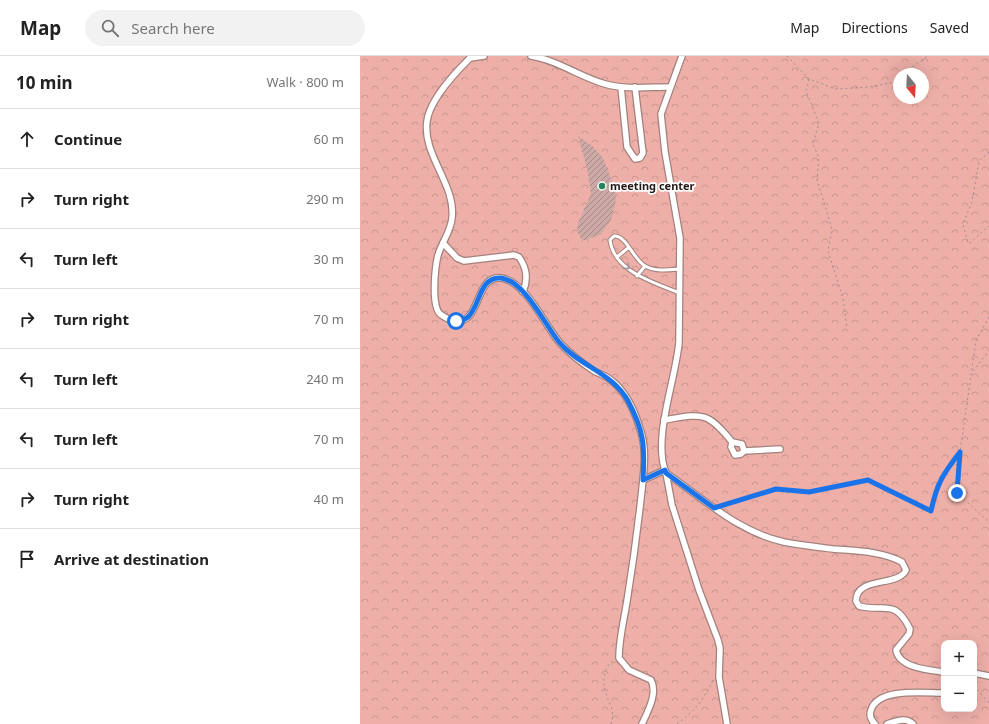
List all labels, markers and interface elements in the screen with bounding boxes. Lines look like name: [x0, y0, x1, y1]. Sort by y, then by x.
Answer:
search box: [85, 10, 365, 46]
text: Map: [20, 15, 61, 41]
icon: search: [99, 17, 121, 39]
text: Search here: [131, 18, 215, 38]
text: Map: [790, 18, 819, 37]
text: Directions: [841, 18, 908, 37]
text: Saved: [930, 18, 969, 37]
north arrow: [893, 68, 929, 104]
text: 10 min: [16, 71, 73, 94]
text: Walk · 800 m: [266, 73, 344, 91]
icon: ahead: [16, 128, 38, 150]
text: Continue: [54, 129, 122, 149]
text: 60 m: [314, 130, 344, 148]
place label: meeting center: [610, 178, 695, 193]
marker: meeting center: [597, 181, 607, 191]
icon: right: [16, 188, 38, 210]
text: Turn right: [54, 189, 129, 209]
text: 290 m: [306, 190, 344, 208]
icon: left: [16, 248, 38, 270]
text: Turn left: [54, 249, 118, 269]
text: 30 m: [314, 250, 344, 268]
one-way arrow: [622, 262, 630, 270]
icon: right: [16, 308, 38, 330]
text: Turn right: [54, 309, 129, 329]
text: 70 m: [314, 310, 344, 328]
route start: [447, 312, 465, 330]
icon: left: [16, 368, 38, 390]
text: Turn left: [54, 369, 118, 389]
text: 240 m: [306, 370, 344, 388]
icon: left: [16, 428, 38, 450]
text: Turn left: [54, 429, 118, 449]
text: 70 m: [314, 430, 344, 448]
route end: [948, 484, 966, 502]
icon: right: [16, 488, 38, 510]
text: Turn right: [54, 489, 129, 509]
text: 40 m: [314, 490, 344, 508]
icon: arrive: [16, 548, 38, 570]
text: Arrive at destination: [54, 549, 209, 569]
map controls: [941, 640, 977, 712]
button: +: [941, 640, 977, 676]
button: −: [941, 676, 977, 712]

